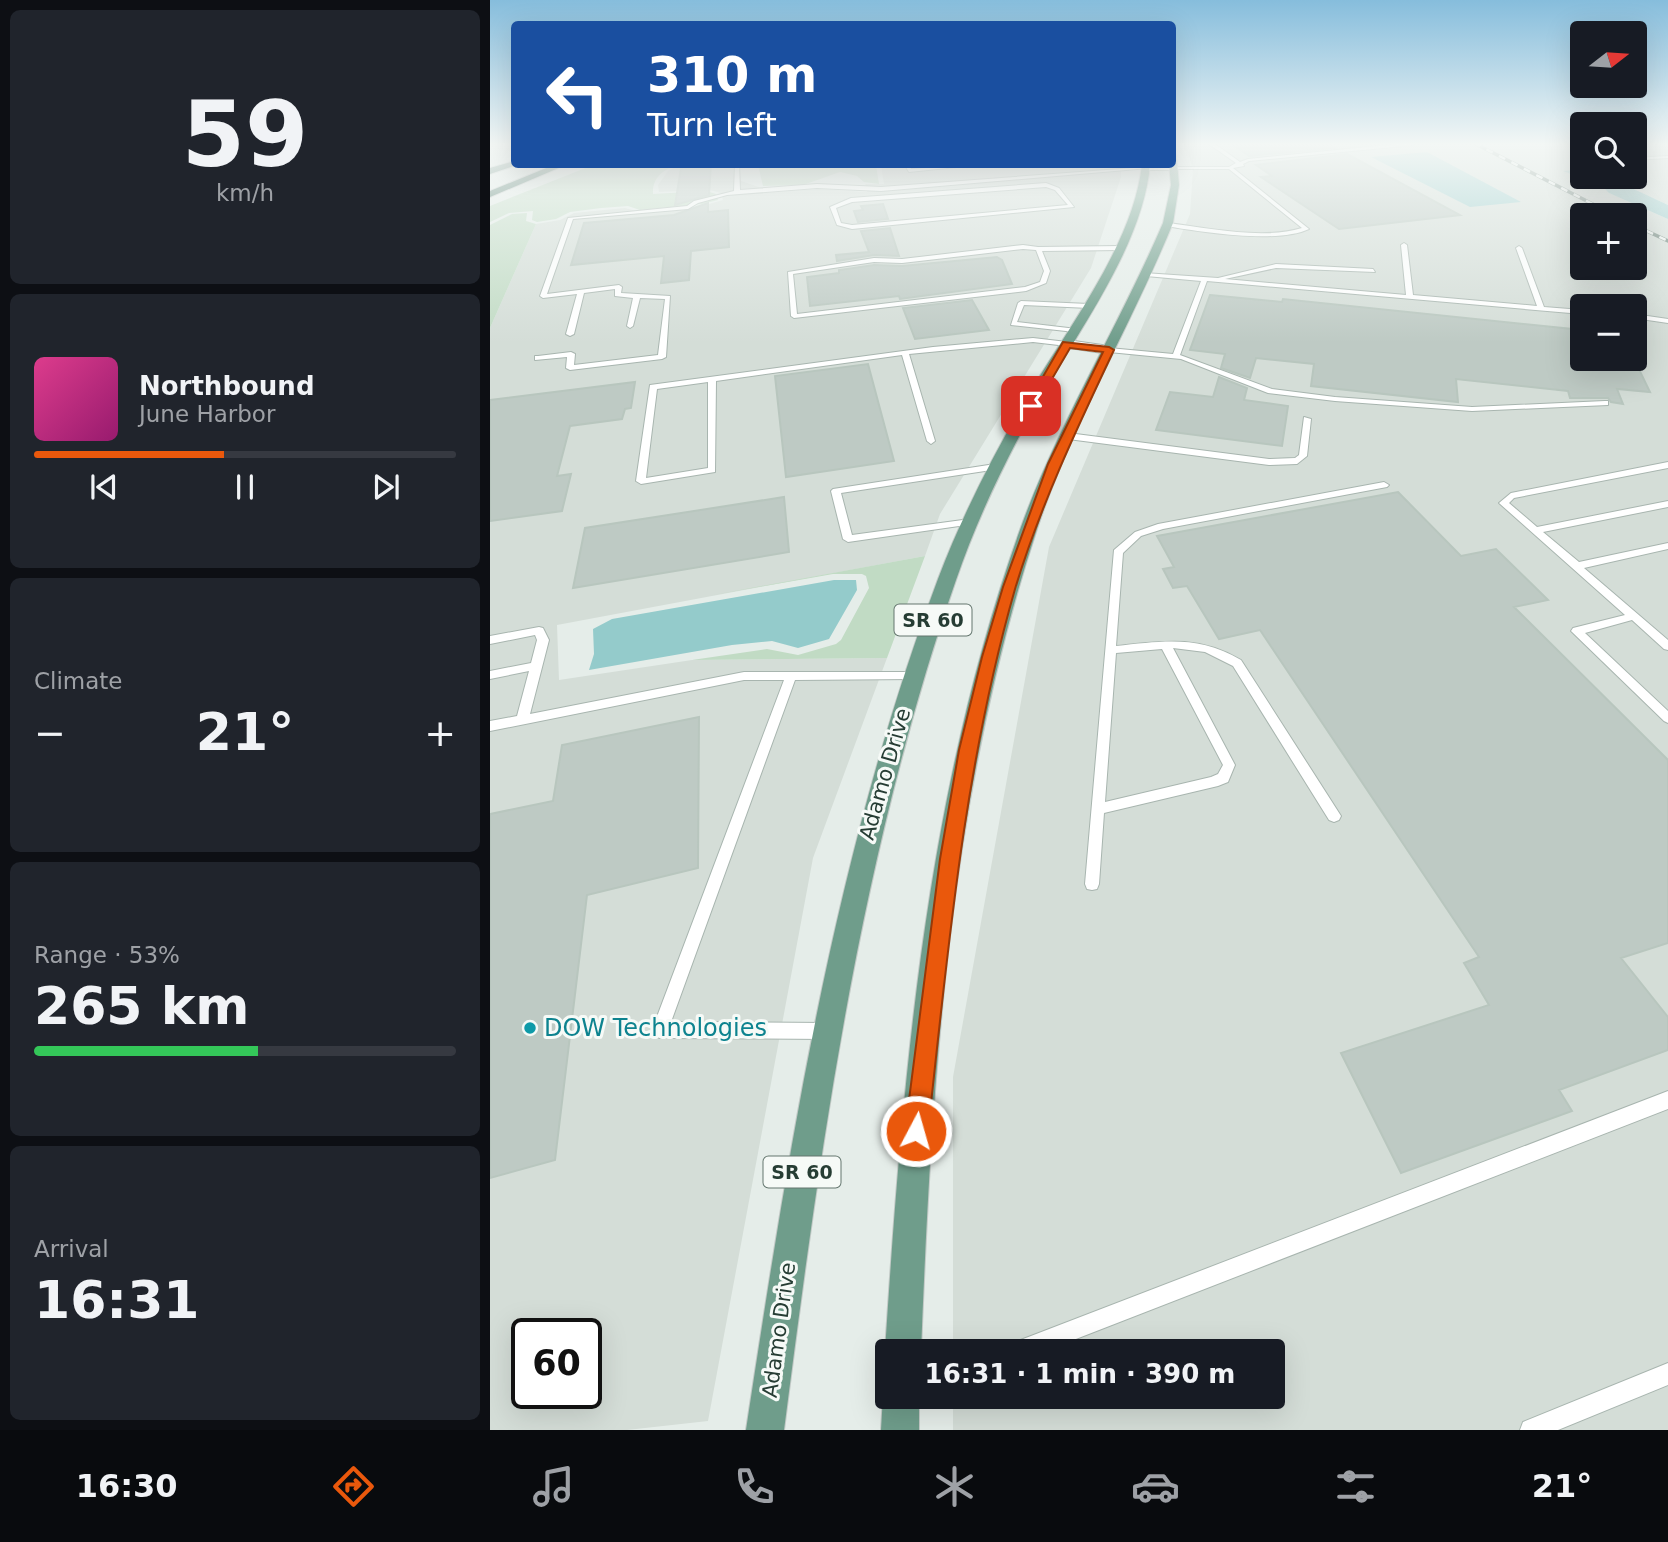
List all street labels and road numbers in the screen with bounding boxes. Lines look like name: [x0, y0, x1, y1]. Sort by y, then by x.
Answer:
road number: SR 60: [894, 604, 971, 636]
street label: Adamo Drive: [855, 705, 915, 843]
road number: SR 60: [764, 1156, 840, 1188]
street label: Adamo Drive: [758, 1261, 800, 1399]

